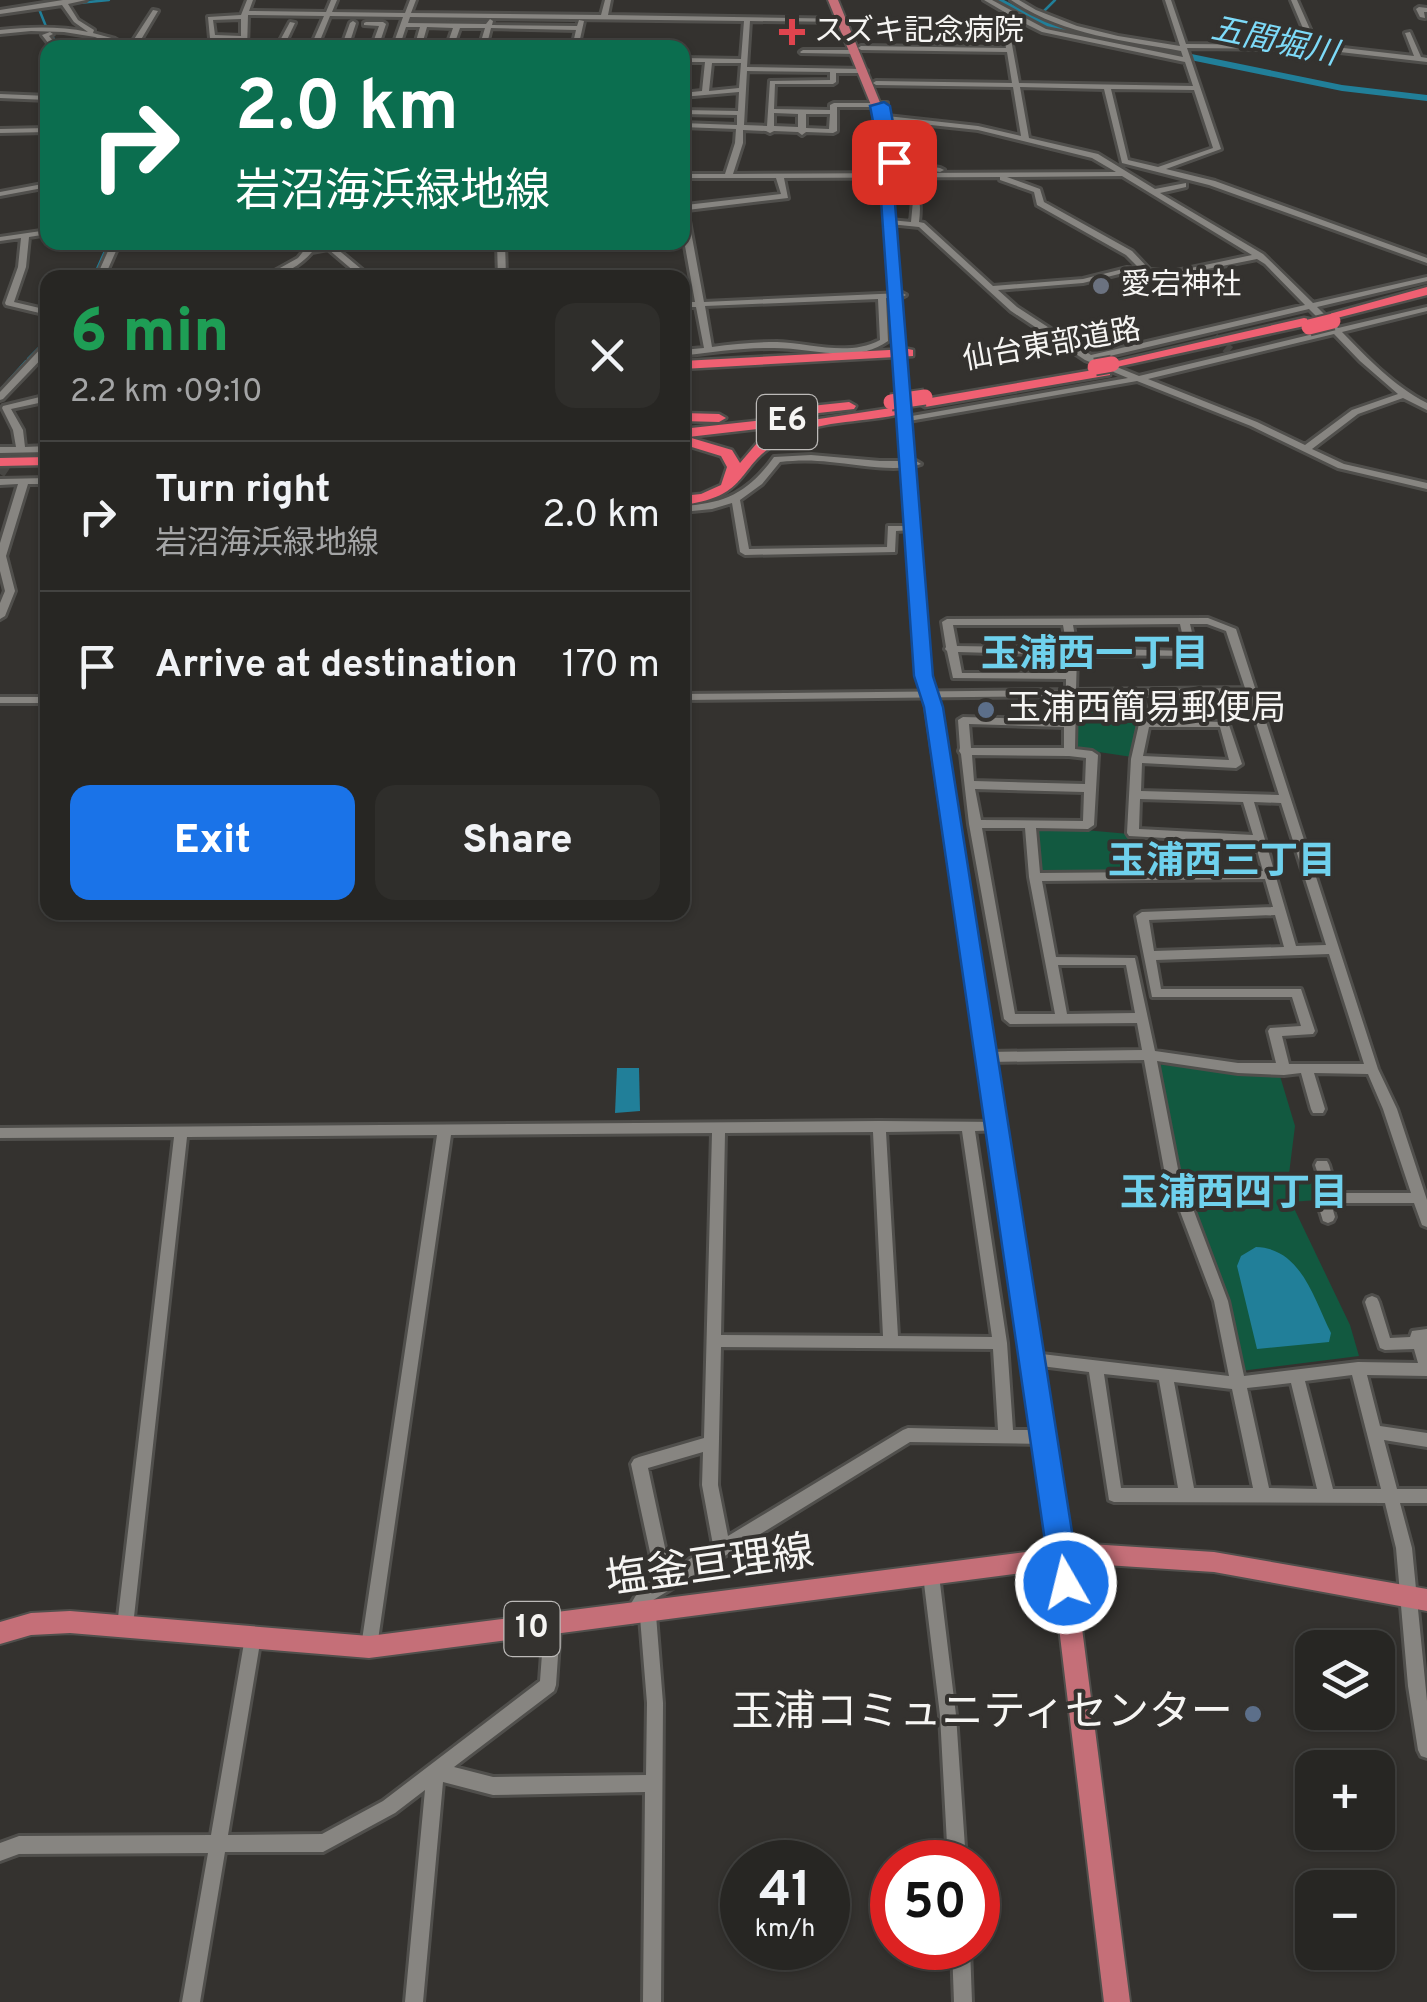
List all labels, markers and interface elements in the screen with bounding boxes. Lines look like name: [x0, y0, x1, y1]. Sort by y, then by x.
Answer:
water label: 五間堀川: [1207, 10, 1344, 76]
place label: スズキ記念病院: [814, 14, 1024, 51]
marker: スズキ記念病院: [779, 19, 805, 45]
text: 2.0 km: [235, 66, 459, 155]
icon: right: [70, 80, 200, 210]
pin: [852, 120, 937, 205]
icon: arrive: [867, 135, 922, 190]
text: 岩沼海浜緑地線: [235, 165, 550, 222]
place label: 愛宕神社: [1121, 268, 1241, 305]
marker: 愛宕神社: [1090, 275, 1112, 297]
text: 6 min: [70, 297, 229, 373]
button: close: [555, 303, 660, 408]
street label: 仙台東部道路: [960, 312, 1144, 380]
text: 2.2 km · 09:10: [70, 373, 263, 413]
road number: E6: [757, 395, 817, 449]
text: Turn right: [155, 467, 330, 516]
icon: right: [70, 489, 125, 544]
text: 2.0 km: [542, 492, 660, 541]
text: 岩沼海浜緑地線: [155, 525, 379, 565]
district label: 玉浦西一丁目: [981, 632, 1209, 681]
icon: arrive: [70, 639, 125, 694]
text: Arrive at destination: [155, 642, 518, 691]
text: 170 m: [562, 642, 660, 691]
place label: 玉浦西簡易郵便局: [1006, 688, 1286, 732]
marker: 玉浦西簡易郵便局: [975, 699, 997, 721]
button: Exit: [70, 785, 355, 900]
button: Share: [375, 785, 660, 900]
district label: 玉浦西三丁目: [1108, 839, 1336, 888]
district label: 玉浦西四丁目: [1120, 1171, 1348, 1220]
street label: 塩釜亘理線: [602, 1527, 818, 1609]
position arrow: [1014, 1531, 1118, 1635]
road number: 10: [504, 1602, 560, 1656]
map controls: [1295, 1630, 1395, 1970]
button: layers: [1295, 1630, 1395, 1730]
place label: 玉浦コミュニティセンター: [732, 1688, 1233, 1741]
marker: 玉浦コミュニティセンター: [1242, 1703, 1264, 1725]
button: +: [1295, 1750, 1395, 1850]
speed limit sign: 50: [870, 1840, 1000, 1970]
text: 41: [759, 1861, 811, 1924]
button: −: [1295, 1870, 1395, 1970]
text: km/h: [755, 1914, 815, 1946]

